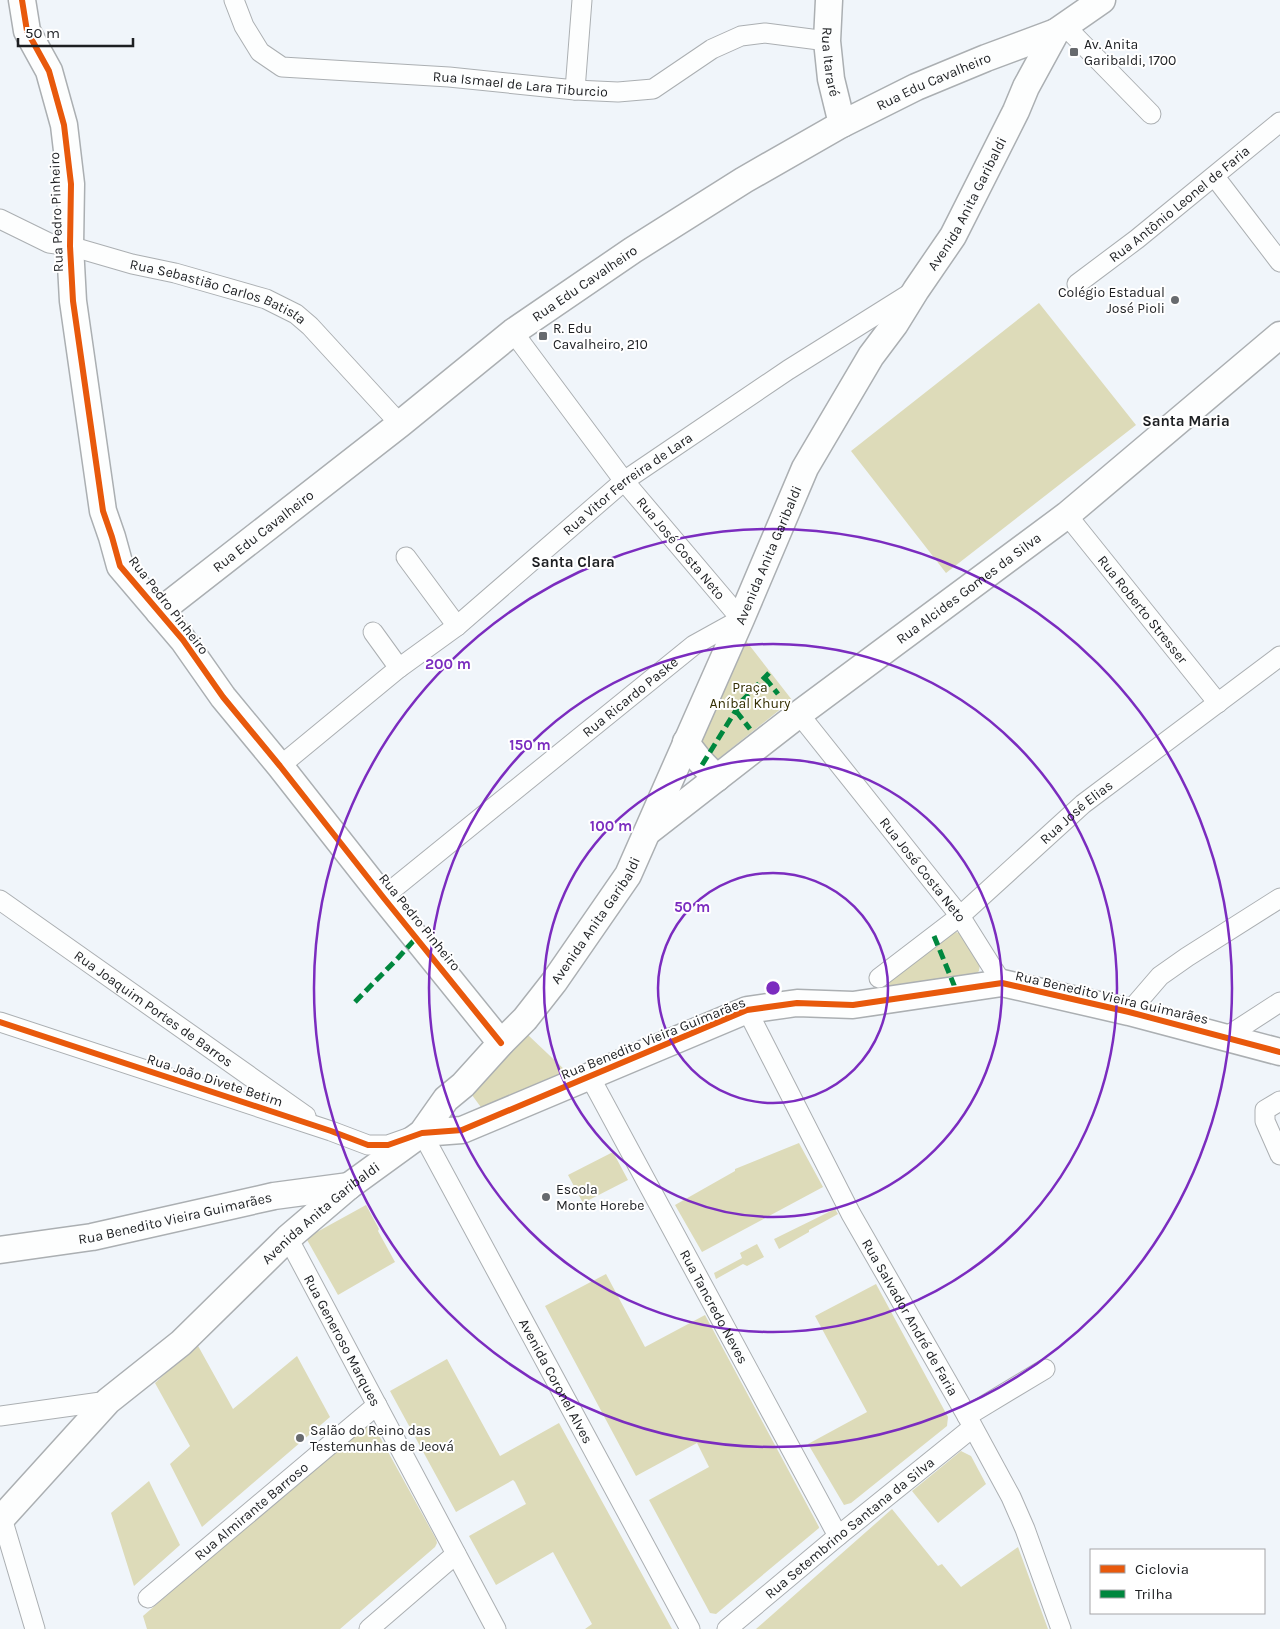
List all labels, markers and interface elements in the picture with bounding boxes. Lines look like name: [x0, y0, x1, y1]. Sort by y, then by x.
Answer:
scale bar: [18, 15, 132, 47]
text: 50 m: [25, 24, 60, 42]
street label: Rua Itararé: [818, 26, 843, 98]
place label: Av. Anita Garibaldi, 1700: [1084, 36, 1176, 69]
marker: Av. Anita Garibaldi, 1700: [1068, 46, 1080, 58]
street label: Rua Edu Cavalheiro: [874, 49, 993, 114]
street label: Rua Ismael de Lara Tiburcio: [432, 68, 608, 101]
street label: Avenida Anita Garibaldi: [924, 134, 1011, 274]
street label: Rua Antônio Leonel de Faria: [1106, 142, 1253, 266]
street label: Rua Pedro Pinheiro: [46, 152, 67, 272]
street label: Rua Edu Cavalheiro: [529, 242, 641, 325]
street label: Rua Sebastião Carlos Batista: [128, 256, 310, 328]
place label: Colégio Estadual José Pioli: [1058, 284, 1165, 317]
marker: Colégio Estadual José Pioli: [1169, 294, 1181, 306]
place label: R. Edu Cavalheiro, 210: [553, 320, 648, 353]
marker: R. Edu Cavalheiro, 210: [537, 330, 549, 342]
district label: Santa Maria: [1142, 412, 1230, 430]
street label: Rua Vitor Ferreira de Lara: [559, 429, 696, 539]
street label: Avenida Anita Garibaldi: [732, 483, 806, 627]
street label: Rua Edu Cavalheiro: [209, 486, 317, 576]
street label: Rua José Costa Neto: [633, 494, 729, 603]
street label: Rua Alcides Gomes da Silva: [893, 529, 1045, 648]
street label: Rua Roberto Stresser: [1094, 552, 1192, 668]
street label: Rua Pedro Pinheiro: [125, 553, 212, 658]
district label: Santa Clara: [531, 553, 615, 571]
street label: Rua Ricardo Paske: [579, 653, 682, 741]
text: 200 m: [425, 655, 471, 673]
park label: Praça Aníbal Khury: [710, 679, 791, 712]
text: 150 m: [509, 736, 551, 754]
street label: Rua José Elias: [1037, 777, 1116, 848]
street label: Rua José Costa Neto: [876, 814, 970, 925]
text: 100 m: [590, 817, 632, 835]
street label: Avenida Anita Garibaldi: [547, 854, 644, 987]
street label: Rua Pedro Pinheiro: [375, 870, 464, 974]
text: 50 m: [674, 898, 710, 916]
street label: Rua Joaquim Portes de Barros: [71, 947, 236, 1071]
street label: Rua Benedito Vieira Guimarães: [1014, 967, 1210, 1028]
centre of rings: [764, 979, 782, 997]
street label: Rua Benedito Vieira Guimarães: [558, 994, 748, 1083]
street label: Rua João Divete Betim: [145, 1050, 285, 1110]
street label: Avenida Anita Garibaldi: [258, 1159, 383, 1268]
place label: Escola Monte Horebe: [556, 1181, 644, 1214]
street label: Rua Benedito Vieira Guimarães: [77, 1189, 273, 1248]
marker: Escola Monte Horebe: [540, 1191, 552, 1203]
street label: Rua Salvador André de Faria: [858, 1236, 962, 1399]
street label: Rua Tancredo Neves: [676, 1247, 751, 1367]
street label: Rua Generoso Marques: [300, 1272, 384, 1409]
street label: Avenida Coronel Alves: [515, 1316, 596, 1447]
place label: Salão do Reino das Testemunhas de Jeová: [310, 1422, 454, 1455]
marker: Salão do Reino das Testemunhas de Jeová: [294, 1432, 306, 1444]
street label: Rua Setembrino Santana da Silva: [762, 1454, 938, 1603]
street label: Rua Almirante Barroso: [191, 1459, 312, 1564]
legend: [1090, 1549, 1265, 1614]
text: Ciclovia: [1135, 1560, 1189, 1578]
text: Trilha: [1135, 1585, 1173, 1603]

